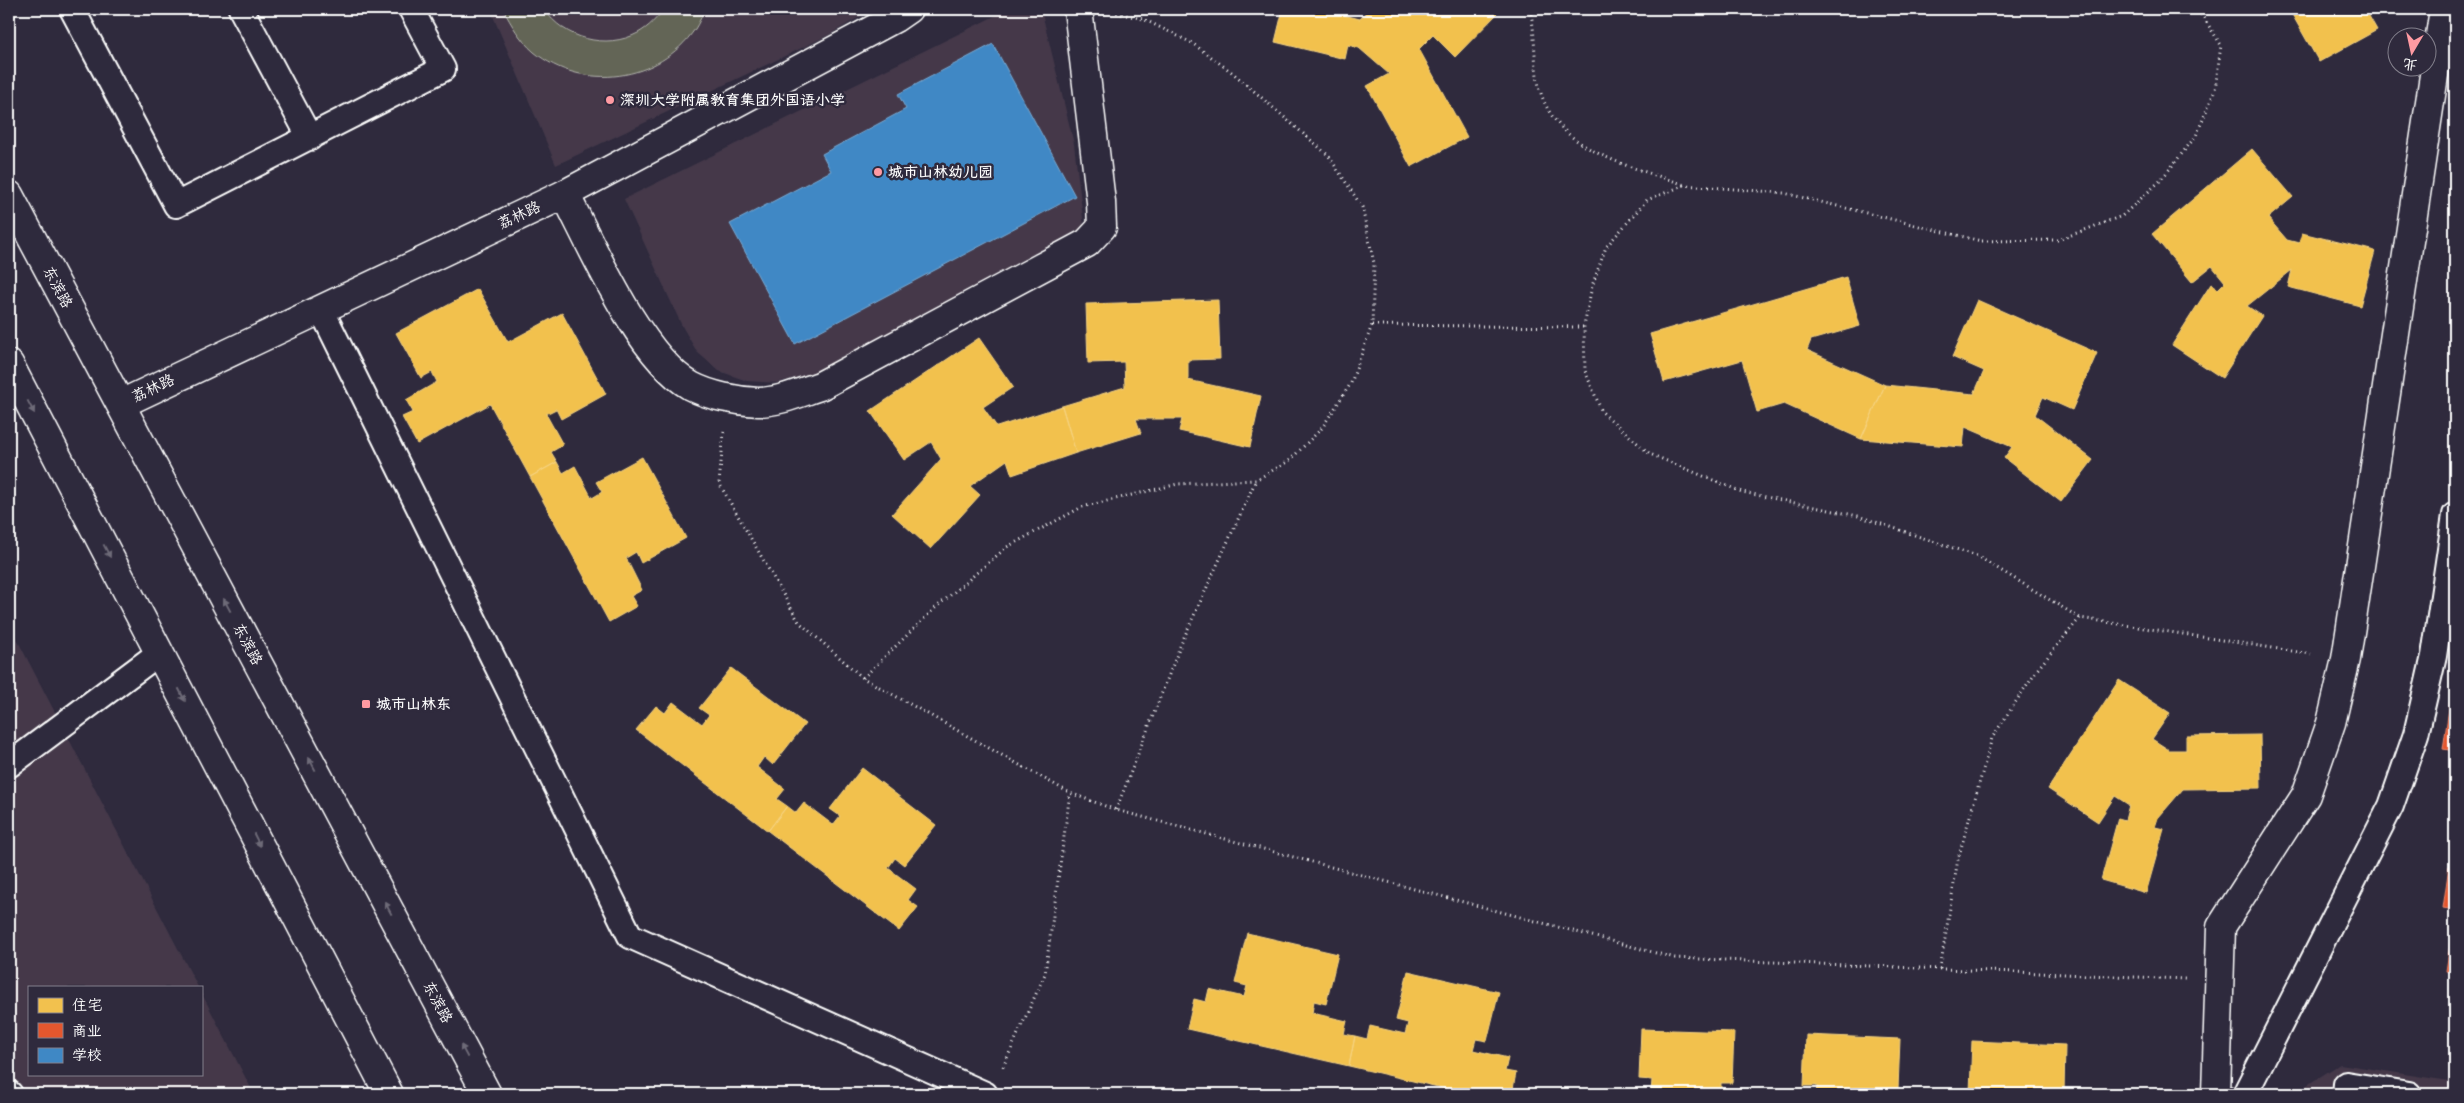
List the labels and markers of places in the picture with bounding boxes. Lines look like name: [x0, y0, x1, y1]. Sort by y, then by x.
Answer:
place label: 深圳大学附属教育集团外国语小学: [620, 87, 845, 110]
marker: 深圳大学附属教育集团外国语小学: [604, 94, 616, 106]
place label: 城市山林幼儿园: [888, 159, 993, 182]
marker: 城市山林幼儿园: [872, 166, 884, 178]
place label: 城市山林东: [376, 691, 451, 714]
marker: 城市山林东: [360, 698, 372, 710]

